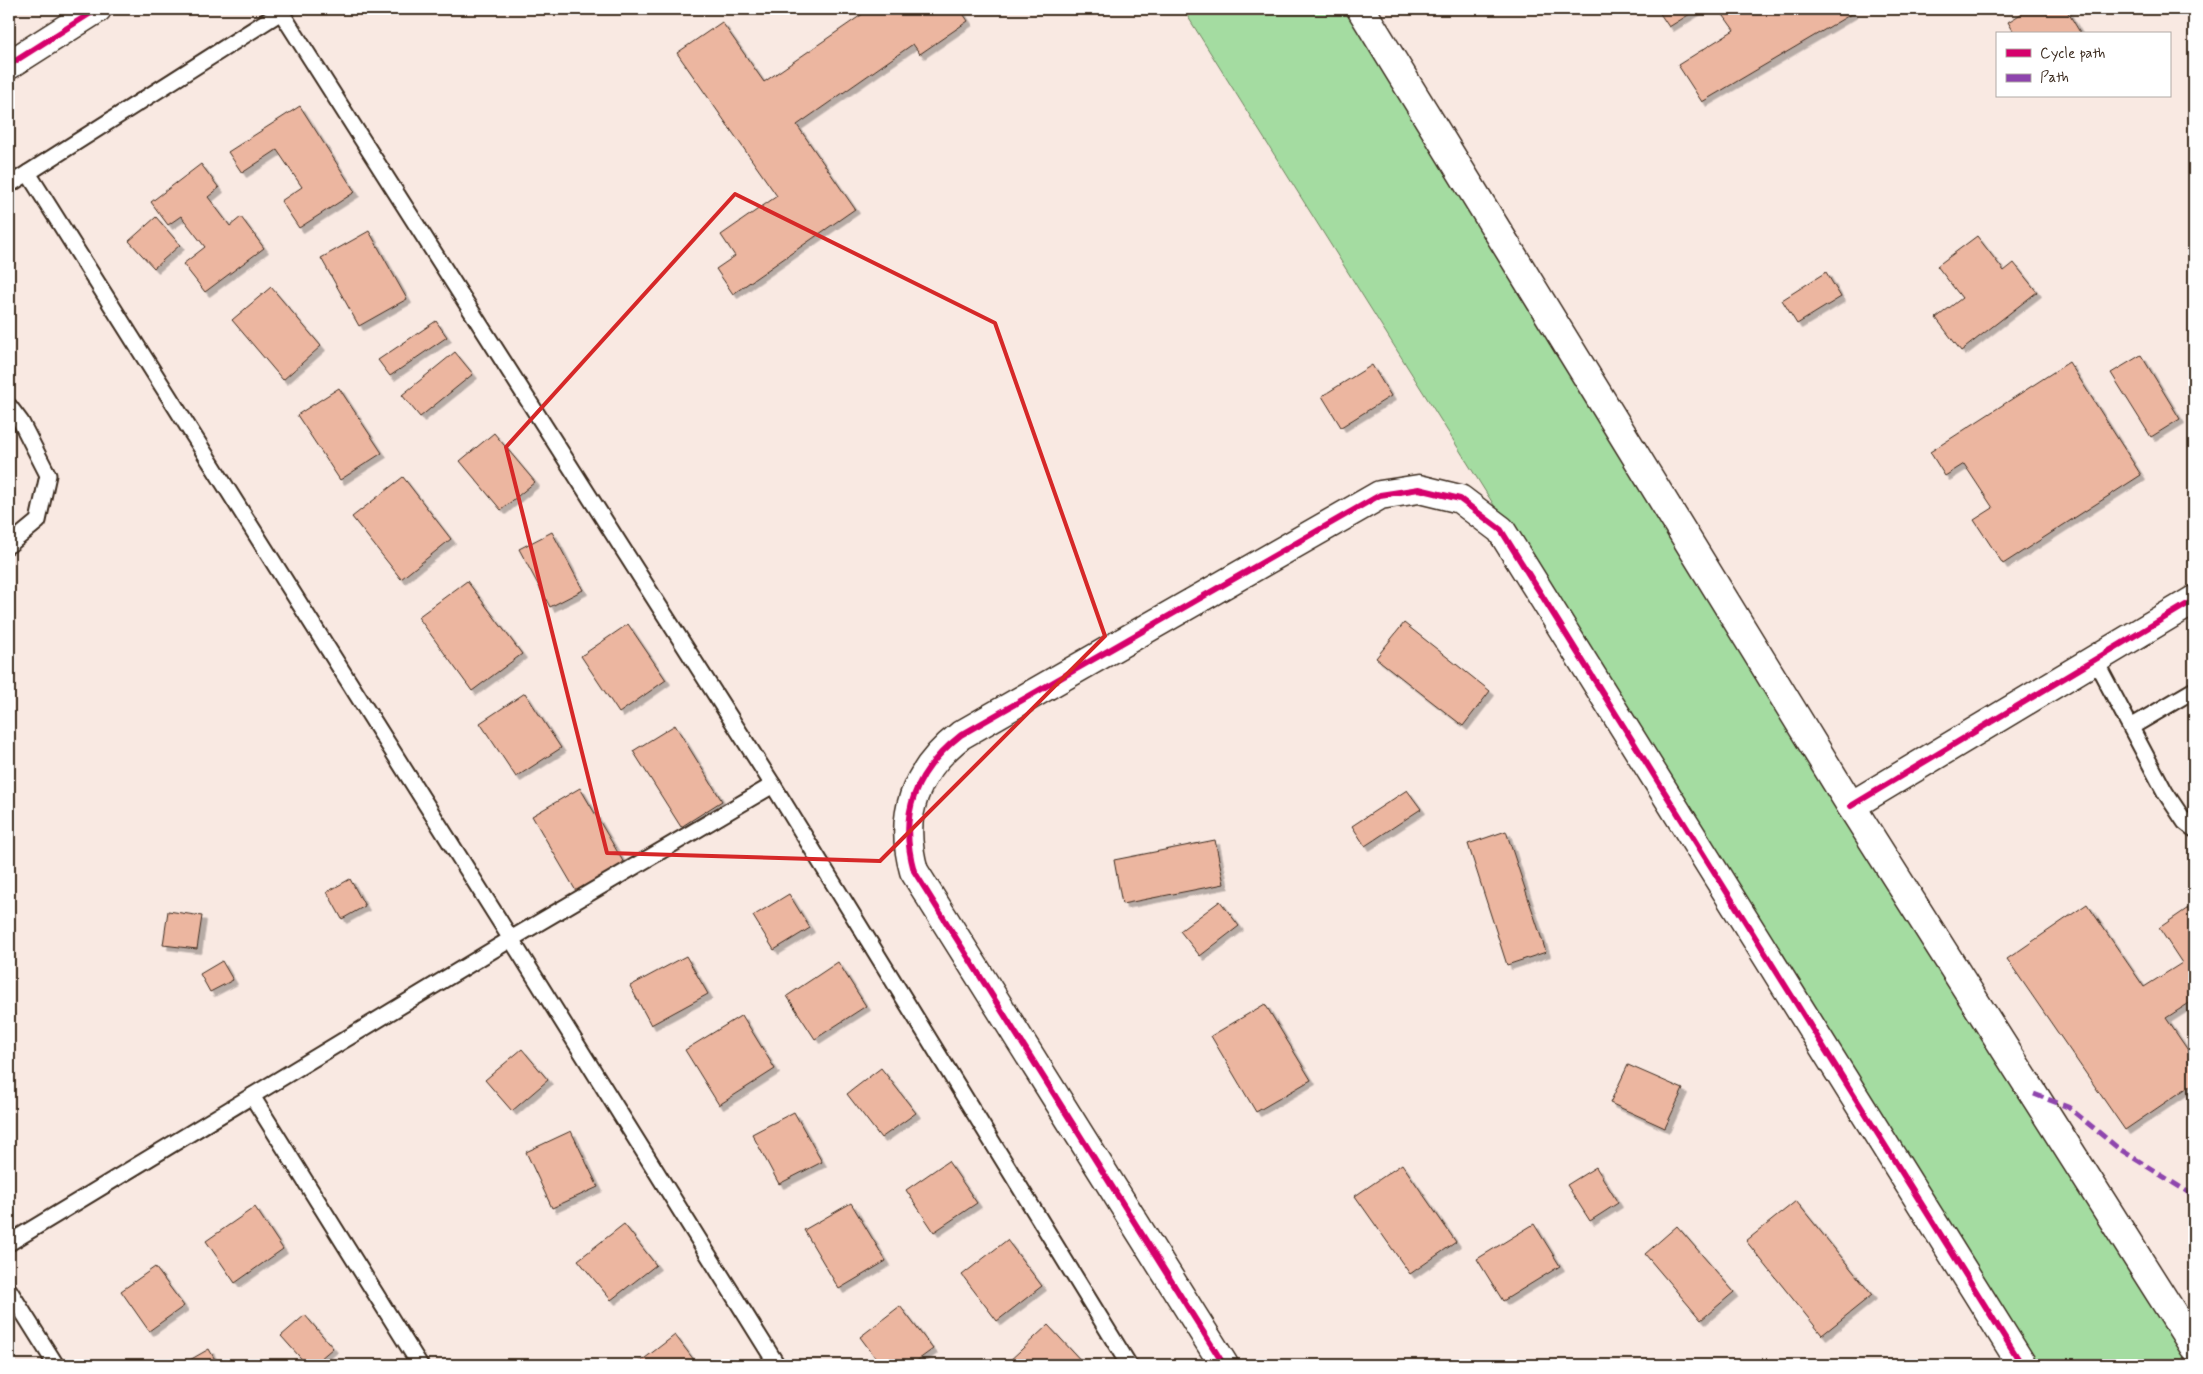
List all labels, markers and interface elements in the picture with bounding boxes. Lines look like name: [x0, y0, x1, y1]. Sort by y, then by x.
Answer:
legend: [1996, 32, 2170, 98]
text: Cycle path: [2040, 44, 2105, 64]
text: Path: [2040, 68, 2069, 88]

